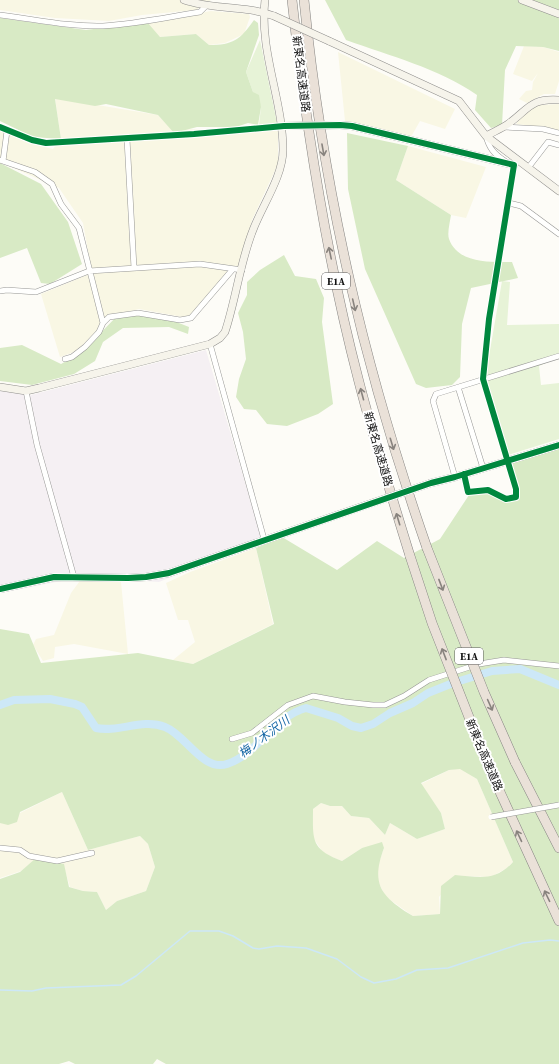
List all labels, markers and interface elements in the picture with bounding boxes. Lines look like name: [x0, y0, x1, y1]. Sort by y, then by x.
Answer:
street label: 新東名高速道路: [289, 35, 313, 113]
one-way arrow: [319, 143, 327, 156]
one-way arrow: [325, 247, 333, 260]
road number: E1A: [322, 273, 350, 289]
one-way arrow: [351, 298, 359, 311]
one-way arrow: [358, 388, 365, 401]
street label: 新東名高速道路: [360, 410, 396, 488]
one-way arrow: [389, 437, 396, 450]
one-way arrow: [394, 512, 401, 525]
one-way arrow: [437, 578, 445, 590]
one-way arrow: [439, 648, 447, 660]
road number: E1A: [455, 648, 483, 664]
one-way arrow: [486, 699, 494, 711]
water label: 梅ノ木沢川: [235, 711, 294, 761]
street label: 新東名高速道路: [462, 717, 506, 793]
one-way arrow: [515, 830, 522, 842]
one-way arrow: [543, 891, 550, 903]

